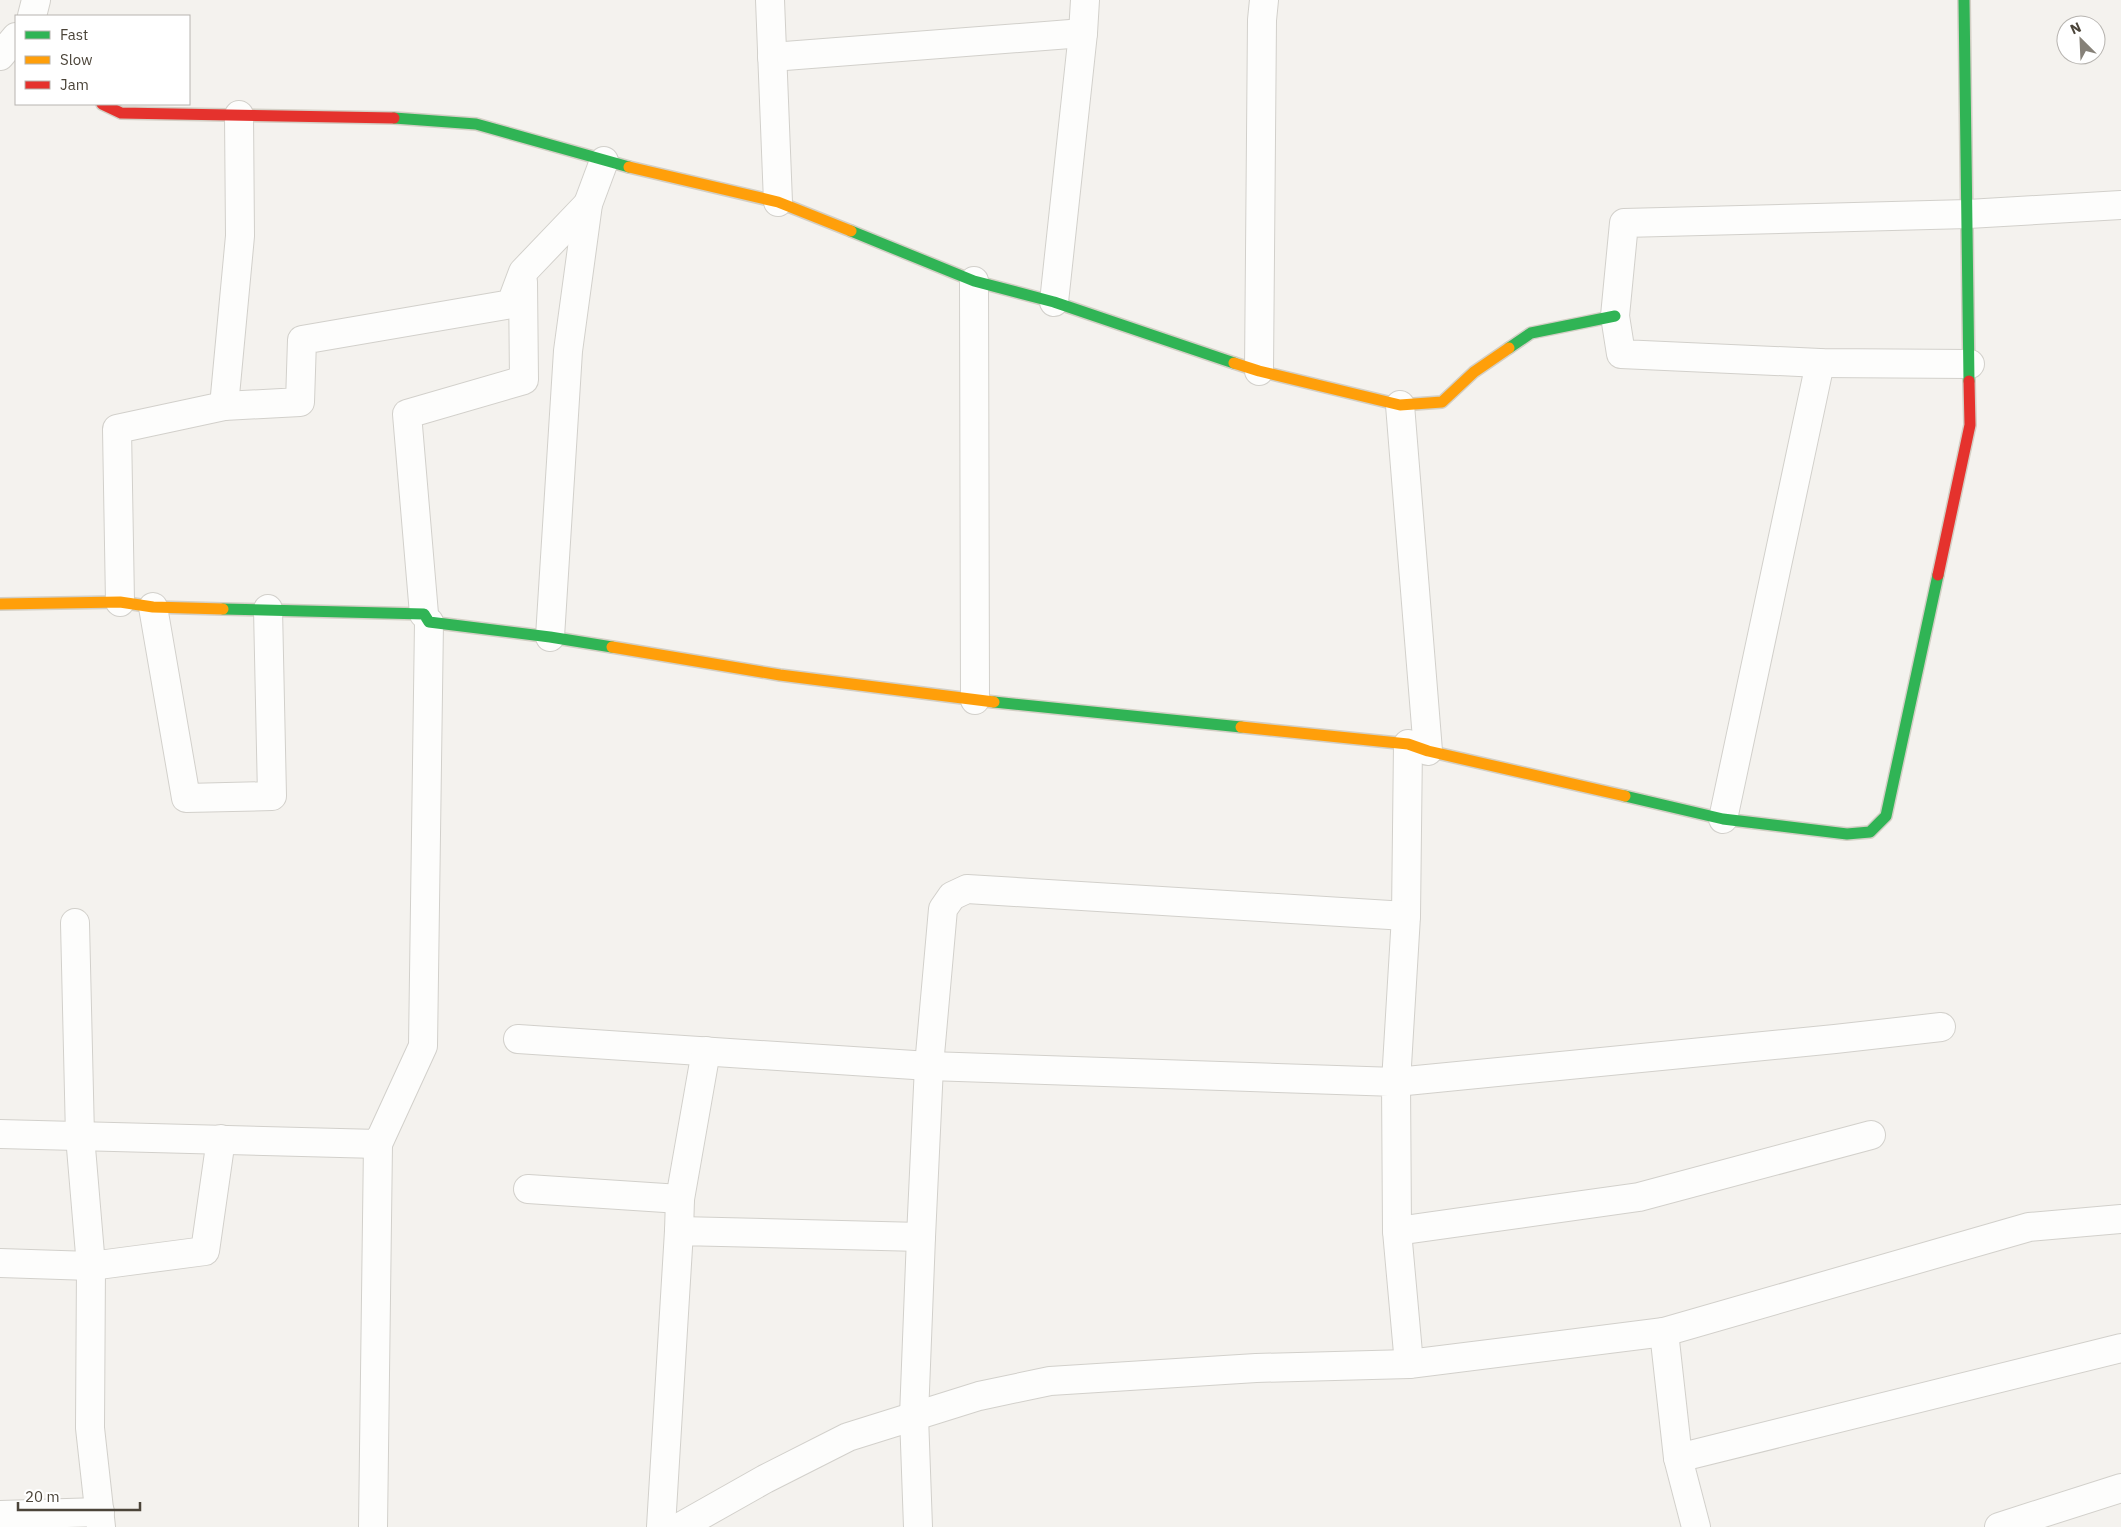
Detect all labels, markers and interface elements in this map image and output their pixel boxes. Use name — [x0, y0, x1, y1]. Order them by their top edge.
legend — [15, 15, 190, 105]
north arrow — [2056, 15, 2106, 65]
text: N — [2067, 18, 2084, 38]
text: Fast — [60, 25, 88, 44]
text: Slow — [60, 50, 93, 69]
text: Jam — [60, 75, 89, 94]
scale bar — [18, 1480, 140, 1512]
text: 20 m — [25, 1487, 60, 1506]

